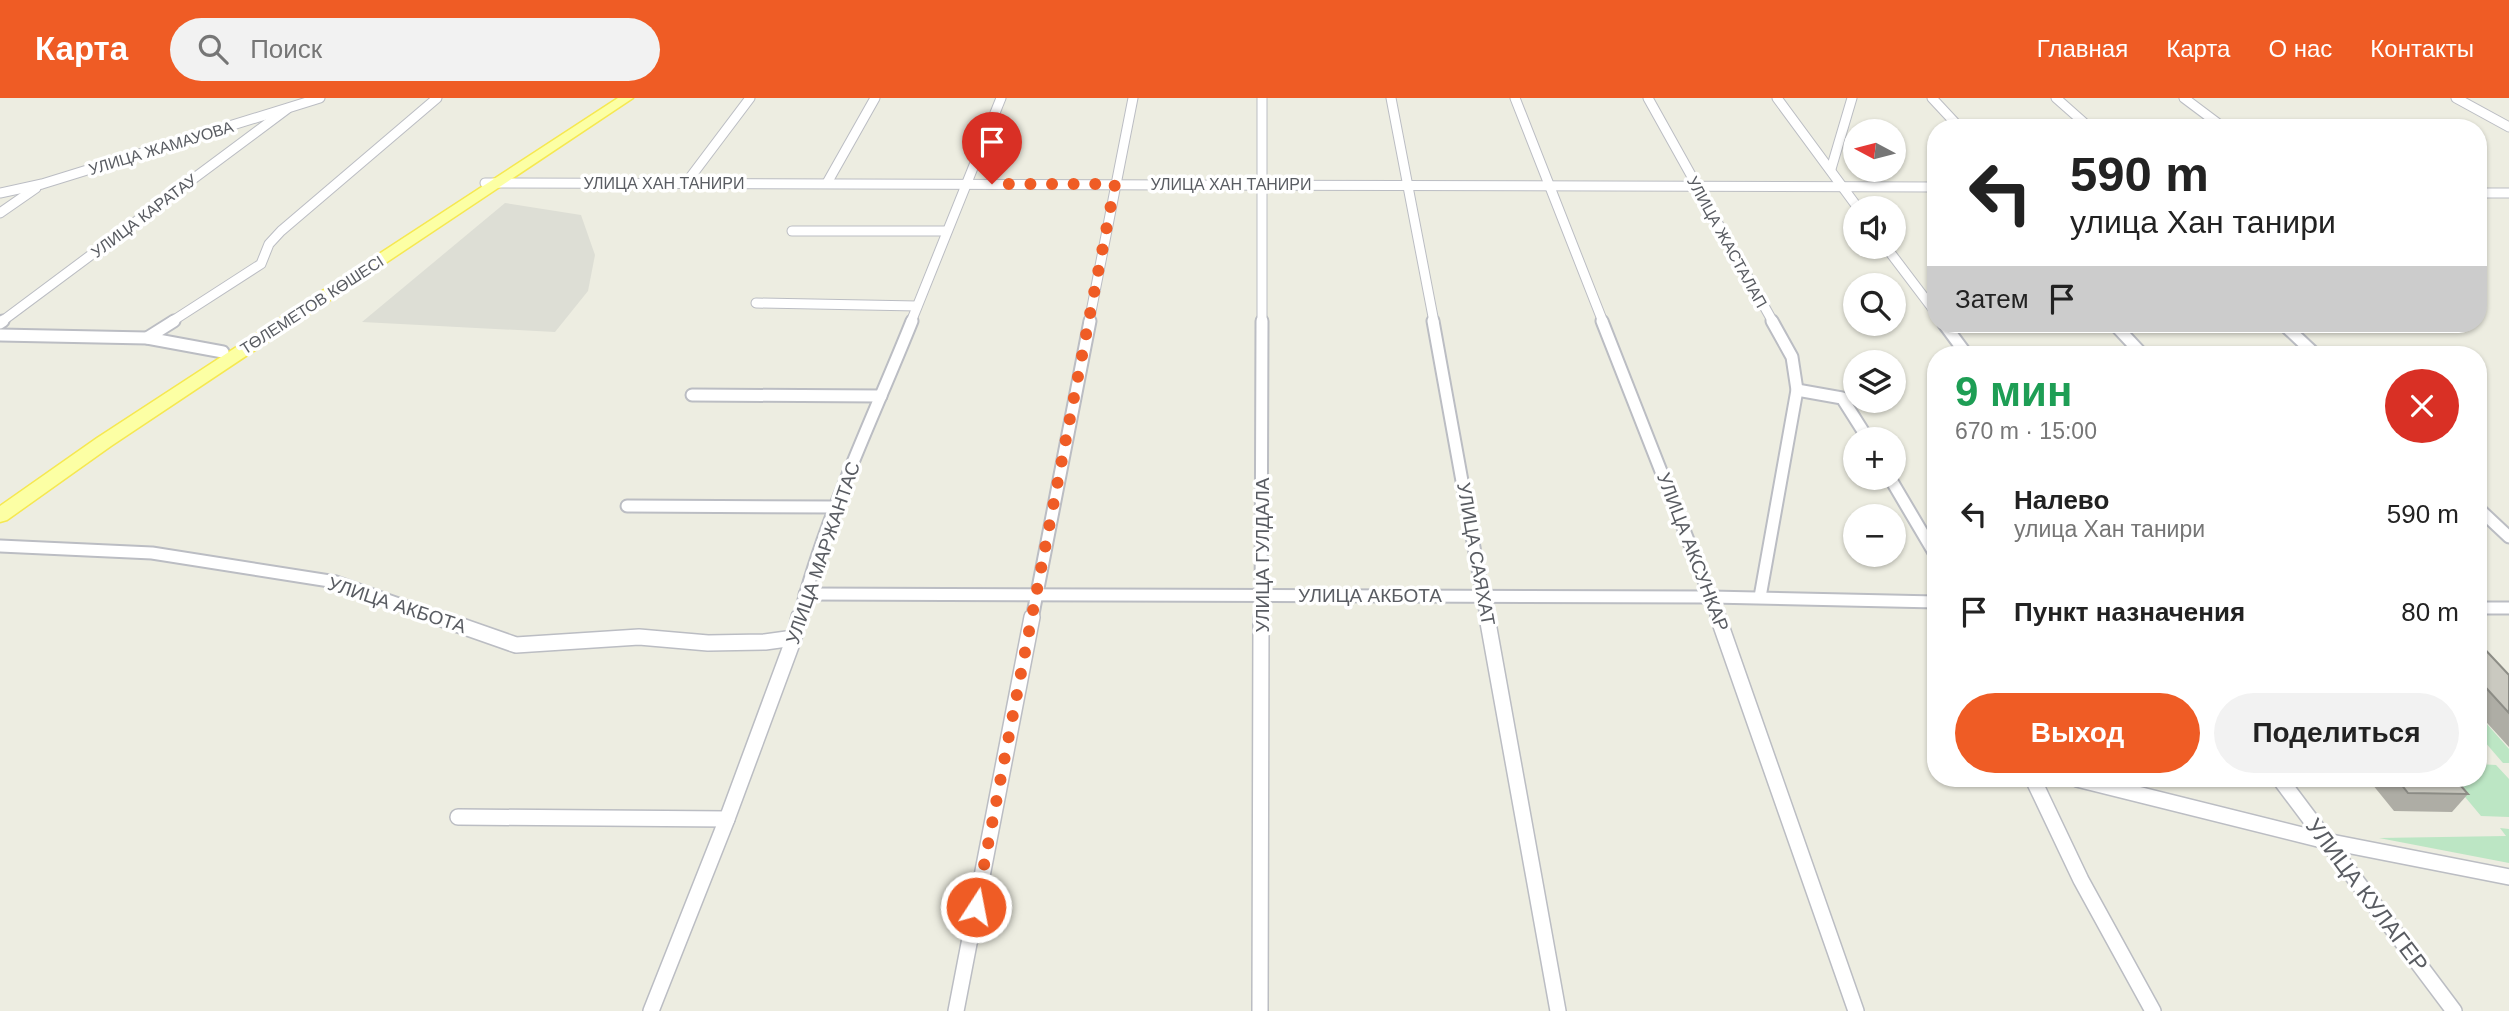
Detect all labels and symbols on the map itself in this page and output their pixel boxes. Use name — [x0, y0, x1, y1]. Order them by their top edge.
pin — [962, 112, 1022, 184]
street label: УЛИЦА ЖАМАУОВА — [87, 118, 236, 178]
north arrow — [1843, 119, 1906, 182]
street label: УЛИЦА КАРАТАУ — [88, 171, 200, 261]
street label: УЛИЦА ЖАСТАЛАП — [1684, 173, 1770, 311]
street label: УЛИЦА ХАН ТАНИРИ — [583, 175, 745, 192]
street label: УЛИЦА ХАН ТАНИРИ — [1150, 176, 1312, 193]
street label: ТӨЛЕМЕТОВ КӨШЕСІ — [237, 252, 387, 358]
street label: УЛИЦА МАРЖАНТАС — [782, 459, 864, 647]
street label: УЛИЦА АКСУНКАР — [1653, 470, 1733, 634]
street label: УЛИЦА ГУЛДАЛА — [1252, 477, 1273, 632]
street label: УЛИЦА САЯХАТ — [1453, 481, 1499, 627]
street label: УЛИЦА АКБОТА — [325, 573, 469, 637]
street label: УЛИЦА АКБОТА — [1298, 585, 1442, 606]
street label: УЛИЦА КУЛАГЕР — [2301, 813, 2433, 977]
position arrow — [939, 870, 1013, 944]

